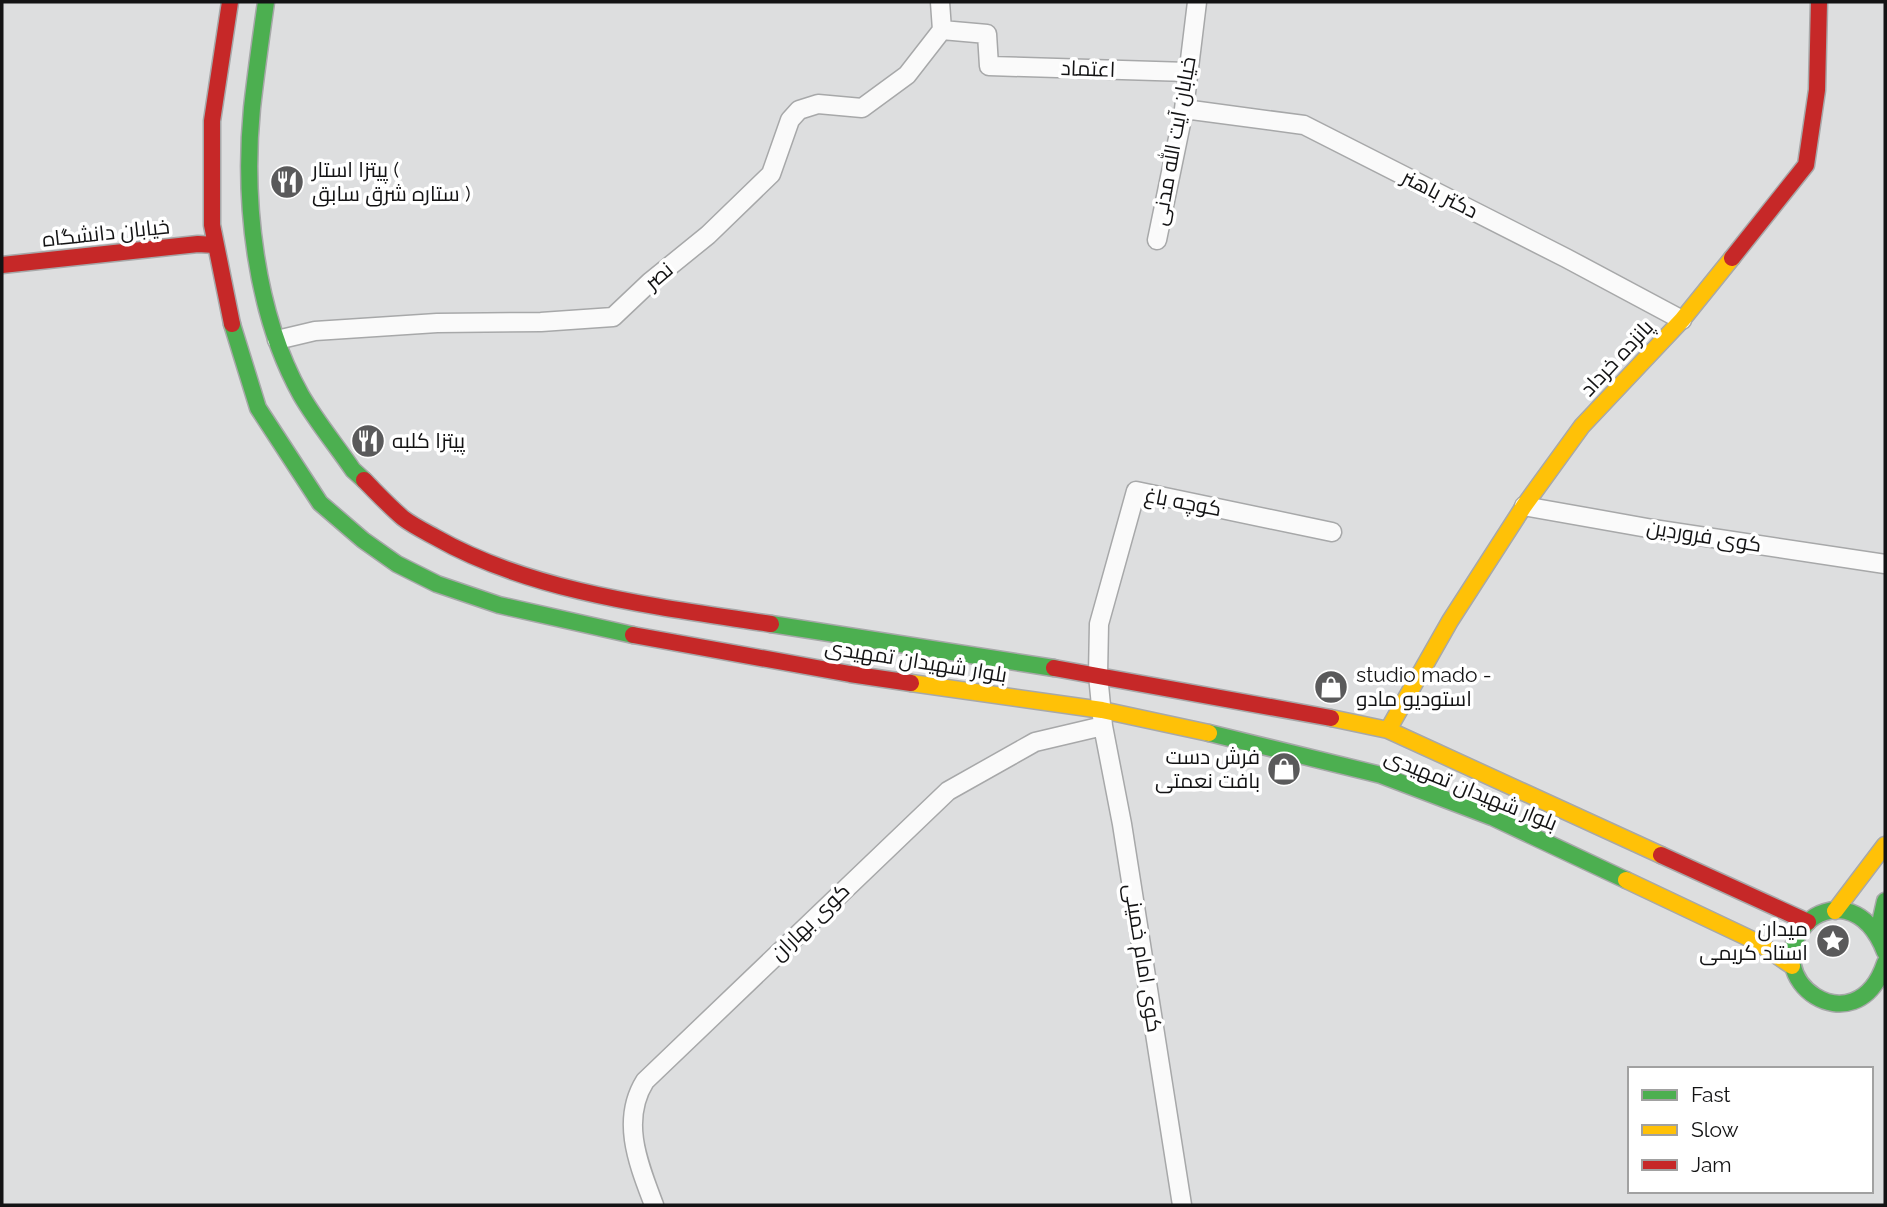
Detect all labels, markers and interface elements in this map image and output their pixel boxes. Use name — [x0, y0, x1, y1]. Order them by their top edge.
street label: خیابان آیت الله مدنی — [1145, 54, 1202, 227]
street label: اعتماد — [1060, 55, 1116, 82]
place label: پیتزا استار ( ستاره شرق سابق ) — [311, 157, 471, 207]
restaurant icon: پیتزا استار ( ستاره شرق سابق ) — [268, 163, 306, 201]
street label: دکتر باهنر — [1397, 163, 1482, 223]
street label: خیابان دانشگاه — [41, 213, 171, 253]
street label: نصر — [639, 257, 678, 295]
street label: پانزده خرداد — [1575, 314, 1660, 402]
restaurant icon: پیتزا کلبه — [349, 422, 387, 460]
place label: پیتزا کلبه — [392, 428, 466, 455]
street label: کوچه باغ — [1142, 482, 1224, 523]
street label: کوی فروردین — [1645, 514, 1763, 558]
street label: بلوار شهیدان تمهیدی — [823, 634, 1009, 688]
place label: studio mado - استودیو مادو — [1356, 662, 1492, 711]
shop icon: studio mado - استودیو مادو — [1312, 668, 1350, 706]
street label: بلوار شهیدان تمهیدی — [1381, 743, 1561, 837]
place label: فرش دست بافت نعمتی — [1155, 744, 1260, 794]
shop icon: فرش دست بافت نعمتی — [1265, 750, 1303, 788]
street label: کوی بهاران — [765, 878, 855, 966]
street label: کوی امام خمینی — [1117, 882, 1168, 1034]
place label: میدان استاد کریمی — [1699, 916, 1808, 966]
place icon: میدان استاد کریمی — [1814, 922, 1852, 960]
legend — [1628, 1067, 1873, 1193]
text: Fast — [1691, 1082, 1731, 1107]
text: Slow — [1691, 1117, 1739, 1142]
text: Jam — [1691, 1152, 1732, 1177]

